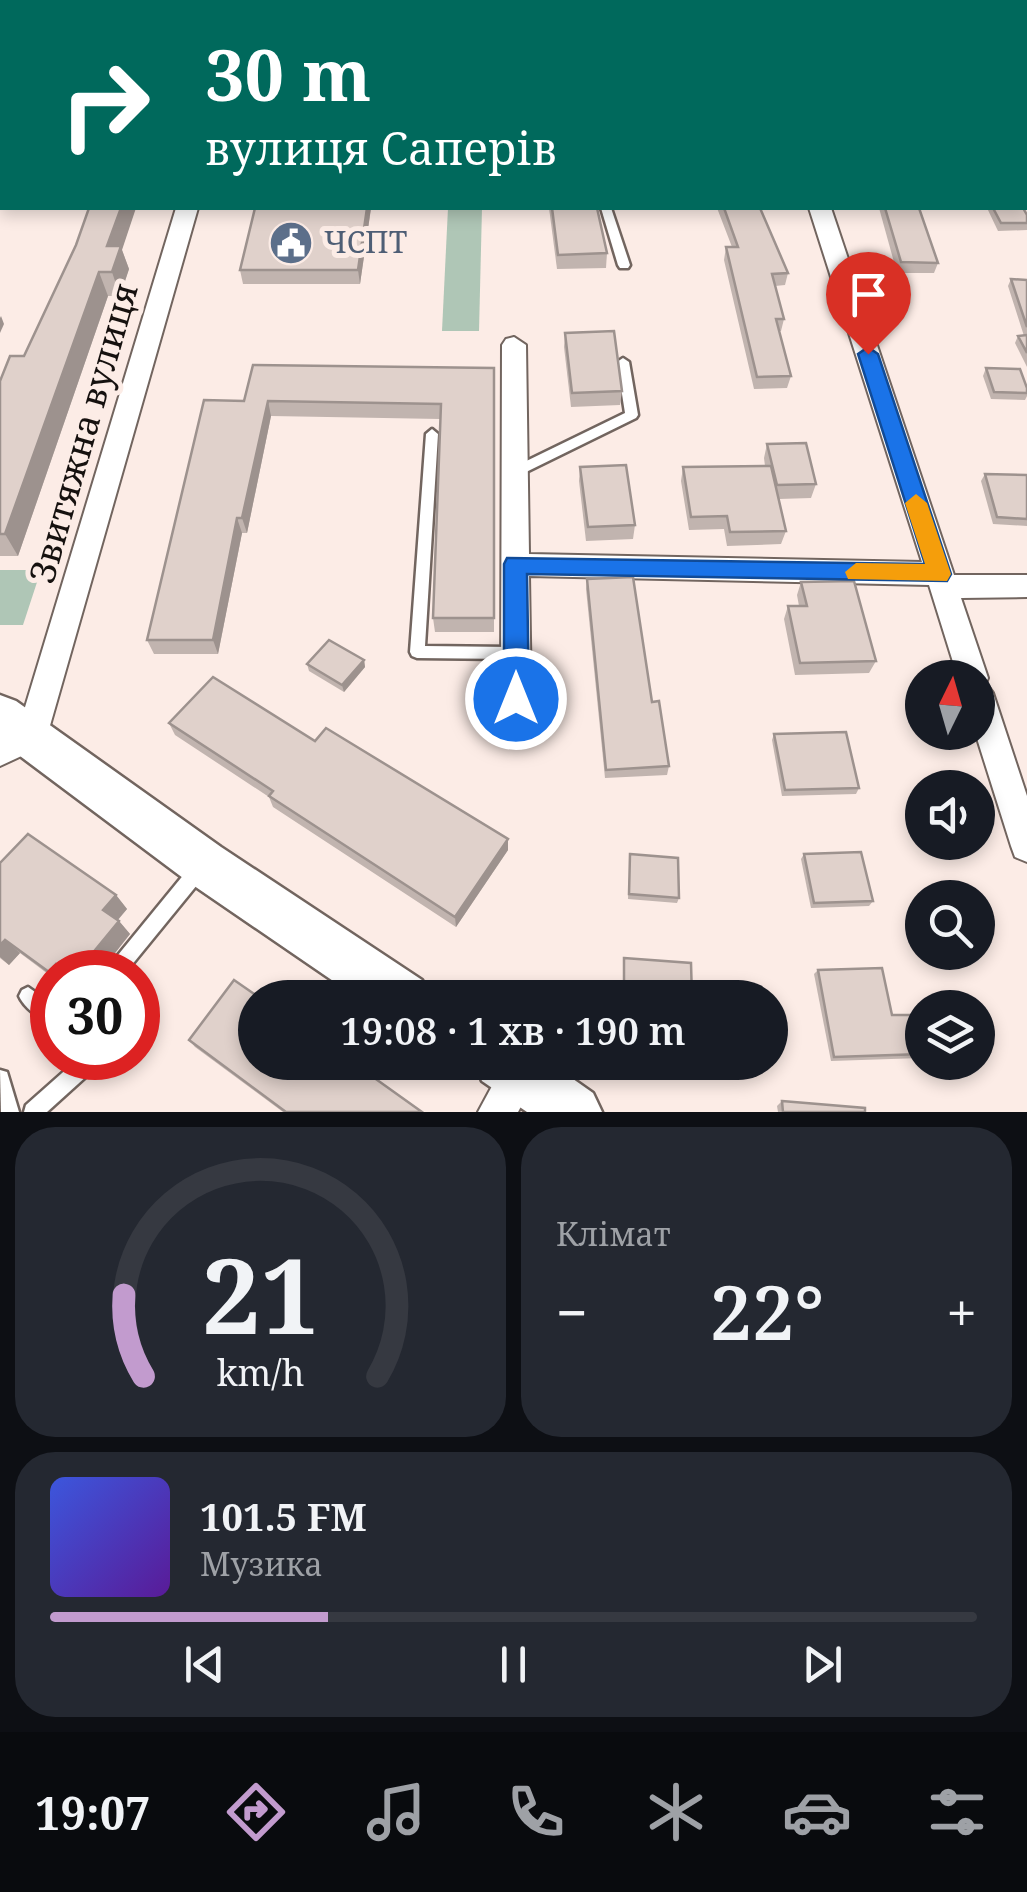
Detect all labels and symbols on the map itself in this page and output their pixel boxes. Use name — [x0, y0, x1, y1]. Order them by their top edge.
public building icon: ЧСПТ — [268, 220, 314, 266]
place label: ЧСПТ — [324, 221, 407, 262]
pin — [826, 252, 911, 355]
street label: Звитяжна вулиця — [17, 277, 148, 588]
position arrow — [464, 647, 568, 751]
north arrow — [905, 660, 995, 750]
speed limit sign: 30 — [30, 950, 160, 1080]

